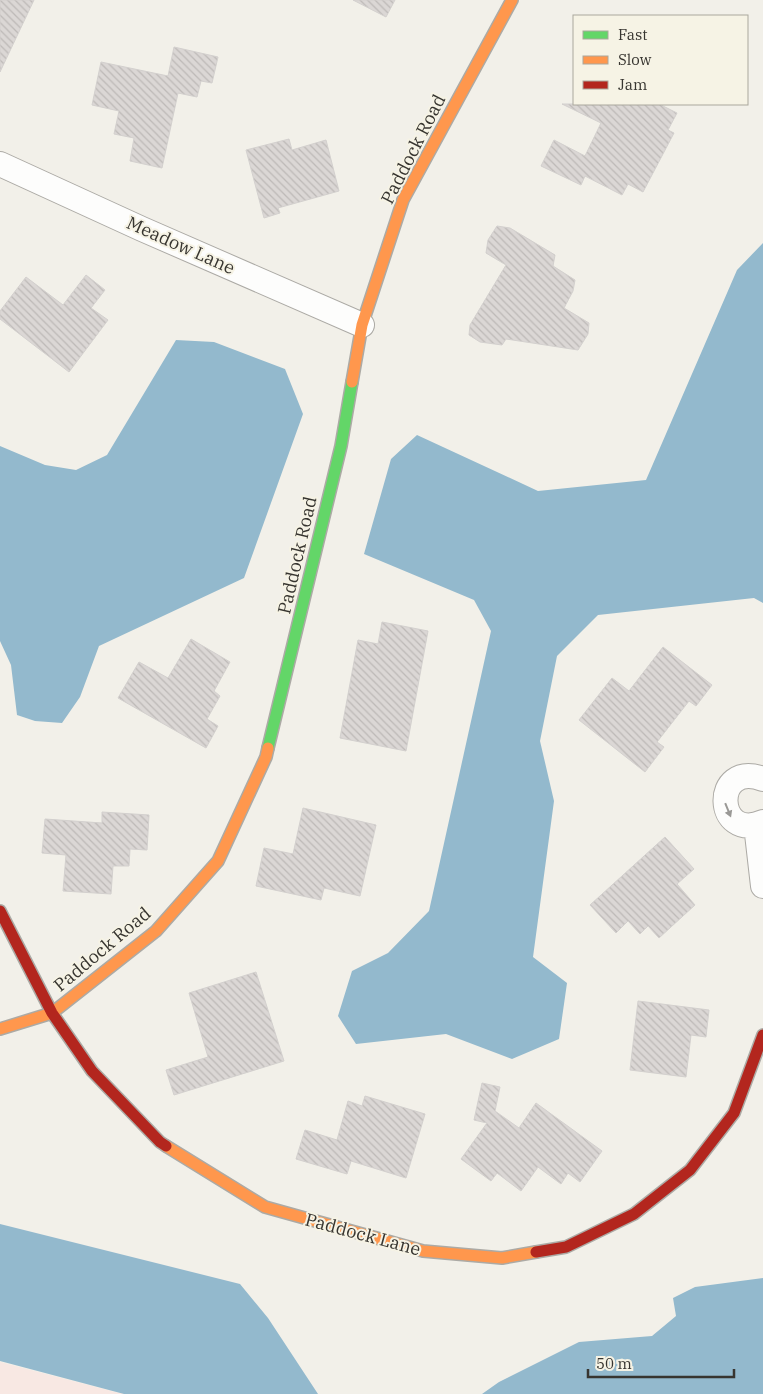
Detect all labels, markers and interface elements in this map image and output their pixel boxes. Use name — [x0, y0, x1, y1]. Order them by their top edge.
legend — [573, 15, 748, 105]
text: Fast — [618, 25, 648, 44]
text: Slow — [618, 50, 652, 69]
text: Jam — [618, 75, 647, 94]
street label: Paddock Road — [376, 90, 450, 208]
street label: Meadow Lane — [123, 211, 239, 279]
street label: Paddock Road — [272, 494, 322, 616]
one-way arrow — [724, 803, 732, 818]
street label: Paddock Road — [49, 902, 155, 996]
street label: Paddock Lane — [303, 1208, 423, 1260]
scale bar — [588, 1346, 734, 1378]
text: 50 m — [596, 1354, 632, 1373]

